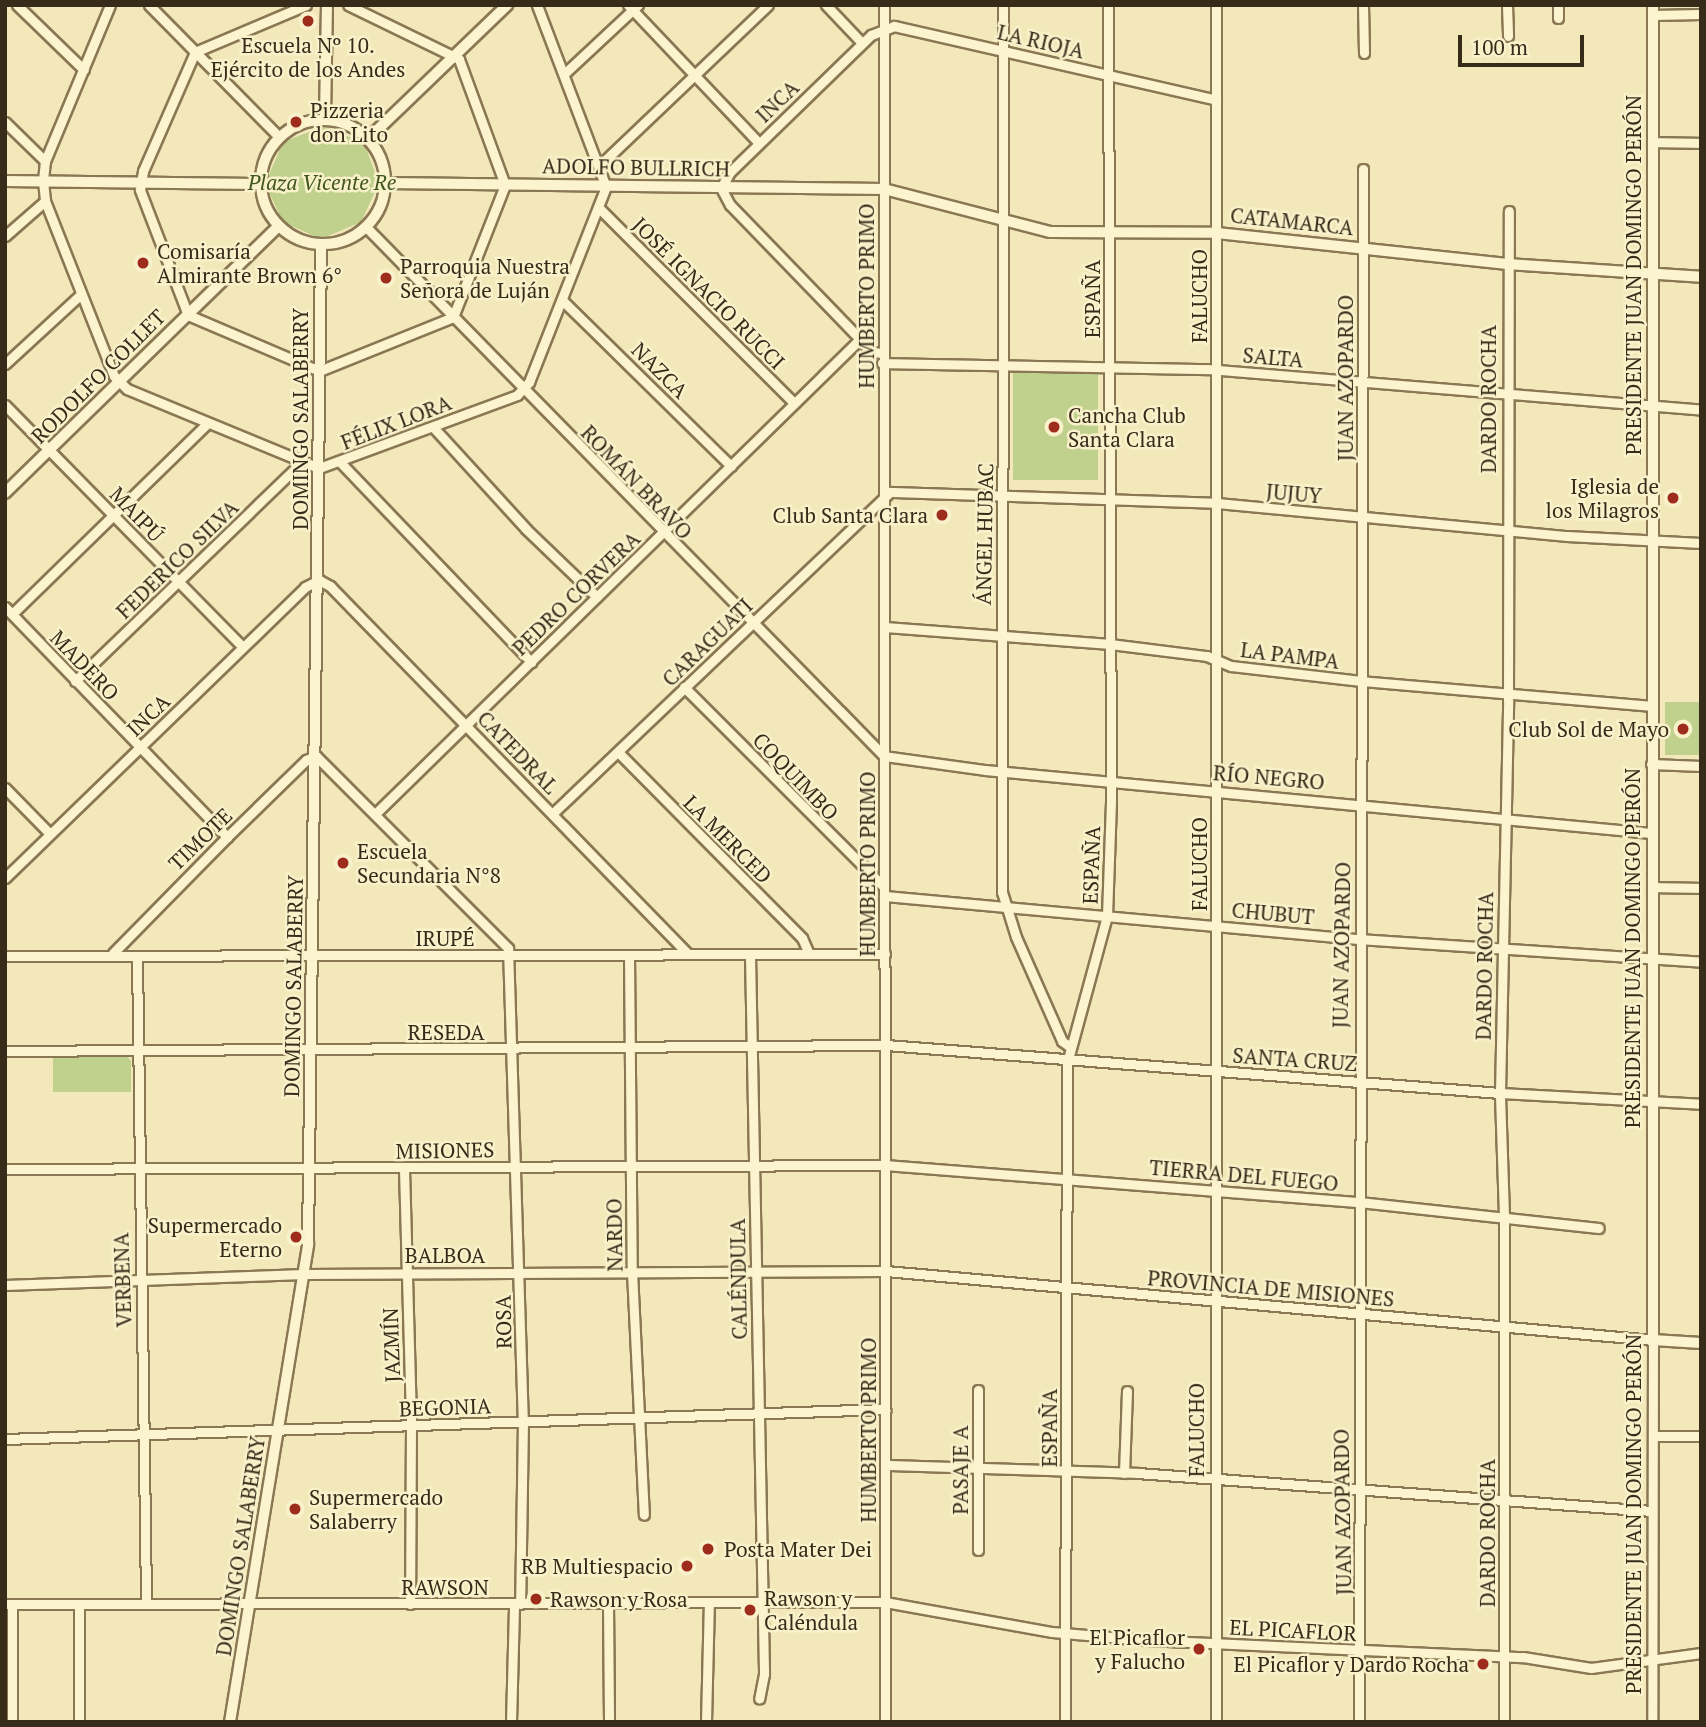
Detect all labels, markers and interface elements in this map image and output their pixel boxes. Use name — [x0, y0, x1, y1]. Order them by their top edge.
marker: Escuela Nº 10. Ejército de los Andes — [300, 13, 316, 29]
street label: LA RIOJA — [995, 19, 1087, 63]
scale bar — [1461, 21, 1587, 65]
place label: Escuela Nº 10. Ejército de los Andes — [210, 32, 406, 82]
text: 100 m — [1471, 33, 1528, 61]
street label: INCA — [750, 75, 804, 127]
street label: PRESIDENTE JUAN DOMINGO PERÓN — [1620, 95, 1646, 455]
place label: Pizzeria don Lito — [310, 97, 388, 147]
marker: Pizzeria don Lito — [288, 114, 304, 130]
street label: ADOLFO BULLRICH — [542, 153, 730, 181]
park label: Plaza Vicente Re — [247, 169, 397, 195]
street label: CATAMARCA — [1229, 202, 1355, 240]
street label: HUMBERTO PRIMO — [853, 203, 879, 389]
street label: JOSÉ IGNACIO RUCCI — [628, 212, 790, 374]
place label: Comisaría Almirante Brown 6° — [157, 238, 342, 288]
street label: FALUCHO — [1186, 249, 1212, 343]
place label: Parroquia Nuestra Señora de Luján — [400, 253, 570, 303]
marker: Comisaría Almirante Brown 6° — [135, 255, 151, 271]
street label: ESPAÑA — [1079, 260, 1105, 338]
marker: Parroquia Nuestra Señora de Luján — [378, 270, 394, 286]
street label: JUAN AZOPARDO — [1332, 295, 1358, 461]
street label: RODOLFO COLLET — [26, 304, 170, 448]
street label: DOMINGO SALABERRY — [287, 308, 313, 530]
street label: DARDO ROCHA — [1475, 325, 1501, 473]
street label: NAZCA — [627, 337, 693, 403]
street label: SALTA — [1242, 342, 1304, 372]
street label: FÉLIX LORA — [337, 389, 455, 455]
place label: Cancha Club Santa Clara — [1068, 402, 1186, 452]
marker: Cancha Club Santa Clara — [1046, 419, 1062, 435]
street label: ROMÁN BRAVO — [576, 420, 698, 544]
street label: ÁNGEL HUBAC — [970, 463, 998, 605]
place label: Iglesia de los Milagros — [1546, 473, 1659, 523]
street label: JUJUY — [1265, 478, 1323, 508]
street label: MAIPÚ — [105, 481, 169, 547]
marker: Iglesia de los Milagros — [1665, 490, 1681, 506]
street label: FEDERICO SILVA — [111, 494, 243, 624]
place label: Club Santa Clara — [773, 502, 928, 528]
marker: Club Santa Clara — [934, 507, 950, 523]
street label: PEDRO CORVERA — [507, 526, 645, 660]
street label: CARAGUATI — [657, 593, 757, 691]
street label: MADERO — [45, 625, 125, 705]
street label: LA PAMPA — [1239, 636, 1341, 674]
street label: INCA — [121, 689, 175, 741]
street label: CATEDRAL — [472, 705, 564, 799]
place label: Club Sol de Mayo — [1508, 716, 1669, 742]
marker: Club Sol de Mayo — [1675, 721, 1691, 737]
street label: COQUIMBO — [748, 727, 844, 825]
street label: RÍO NEGRO — [1212, 760, 1326, 794]
street label: PRESIDENTE JUAN DOMINGO PERÓN — [1619, 768, 1645, 1128]
street label: HUMBERTO PRIMO — [854, 771, 880, 957]
street label: LA MERCED — [679, 790, 777, 888]
street label: TIMOTE — [163, 803, 237, 875]
street label: FALUCHO — [1186, 817, 1212, 911]
street label: ESPAÑA — [1077, 825, 1105, 905]
place label: Escuela Secundaria N°8 — [357, 838, 501, 888]
marker: Escuela Secundaria N°8 — [335, 855, 351, 871]
street label: JUAN AZOPARDO — [1327, 861, 1355, 1029]
street label: DOMINGO SALABERRY — [278, 875, 308, 1097]
street label: DARDO ROCHA — [1470, 892, 1498, 1040]
street label: CHUBUT — [1231, 897, 1315, 929]
street label: IRUPÉ — [415, 925, 475, 951]
street label: RESEDA — [407, 1019, 485, 1045]
street label: SANTA CRUZ — [1232, 1042, 1358, 1076]
street label: MISIONES — [395, 1137, 495, 1163]
street label: TIERRA DEL FUEGO — [1148, 1154, 1340, 1196]
street label: NARDO — [601, 1198, 627, 1272]
place label: Supermercado Eterno — [148, 1212, 282, 1262]
street label: CALÉNDULA — [724, 1218, 752, 1340]
marker: Supermercado Eterno — [288, 1229, 304, 1245]
street label: VERBENA — [108, 1232, 136, 1328]
street label: BALBOA — [405, 1242, 485, 1268]
street label: PROVINCIA DE MISIONES — [1146, 1265, 1396, 1311]
street label: ROSA — [490, 1295, 516, 1349]
street label: JAZMÍN — [377, 1307, 405, 1383]
street label: PRESIDENTE JUAN DOMINGO PERÓN — [1620, 1334, 1646, 1694]
street label: HUMBERTO PRIMO — [855, 1337, 881, 1523]
street label: FALUCHO — [1183, 1383, 1209, 1477]
street label: ESPAÑA — [1036, 1389, 1062, 1467]
street label: BEGONIA — [398, 1393, 492, 1421]
street label: PASAJE A — [947, 1425, 973, 1515]
street label: JUAN AZOPARDO — [1328, 1428, 1356, 1596]
street label: DOMINGO SALABERRY — [210, 1434, 270, 1658]
street label: DARDO ROCHA — [1474, 1459, 1500, 1607]
place label: Supermercado Salaberry — [309, 1484, 443, 1534]
marker: Supermercado Salaberry — [287, 1501, 303, 1517]
place label: Posta Mater Dei — [724, 1536, 872, 1562]
marker: Posta Mater Dei — [698, 1539, 718, 1559]
place label: RB Multiespacio — [521, 1553, 673, 1579]
marker: RB Multiespacio — [679, 1558, 695, 1574]
street label: RAWSON — [401, 1574, 489, 1600]
place label: Rawson y Caléndula — [764, 1585, 858, 1635]
place label: Rawson y Rosa — [550, 1586, 688, 1612]
marker: Rawson y Rosa — [528, 1591, 544, 1607]
marker: Rawson y Caléndula — [742, 1602, 758, 1618]
street label: EL PICAFLOR — [1229, 1614, 1357, 1646]
place label: El Picaflor y Falucho — [1090, 1624, 1185, 1674]
marker: El Picaflor y Falucho — [1191, 1641, 1207, 1657]
place label: El Picaflor y Dardo Rocha — [1234, 1651, 1469, 1677]
marker: El Picaflor y Dardo Rocha — [1475, 1656, 1491, 1672]

